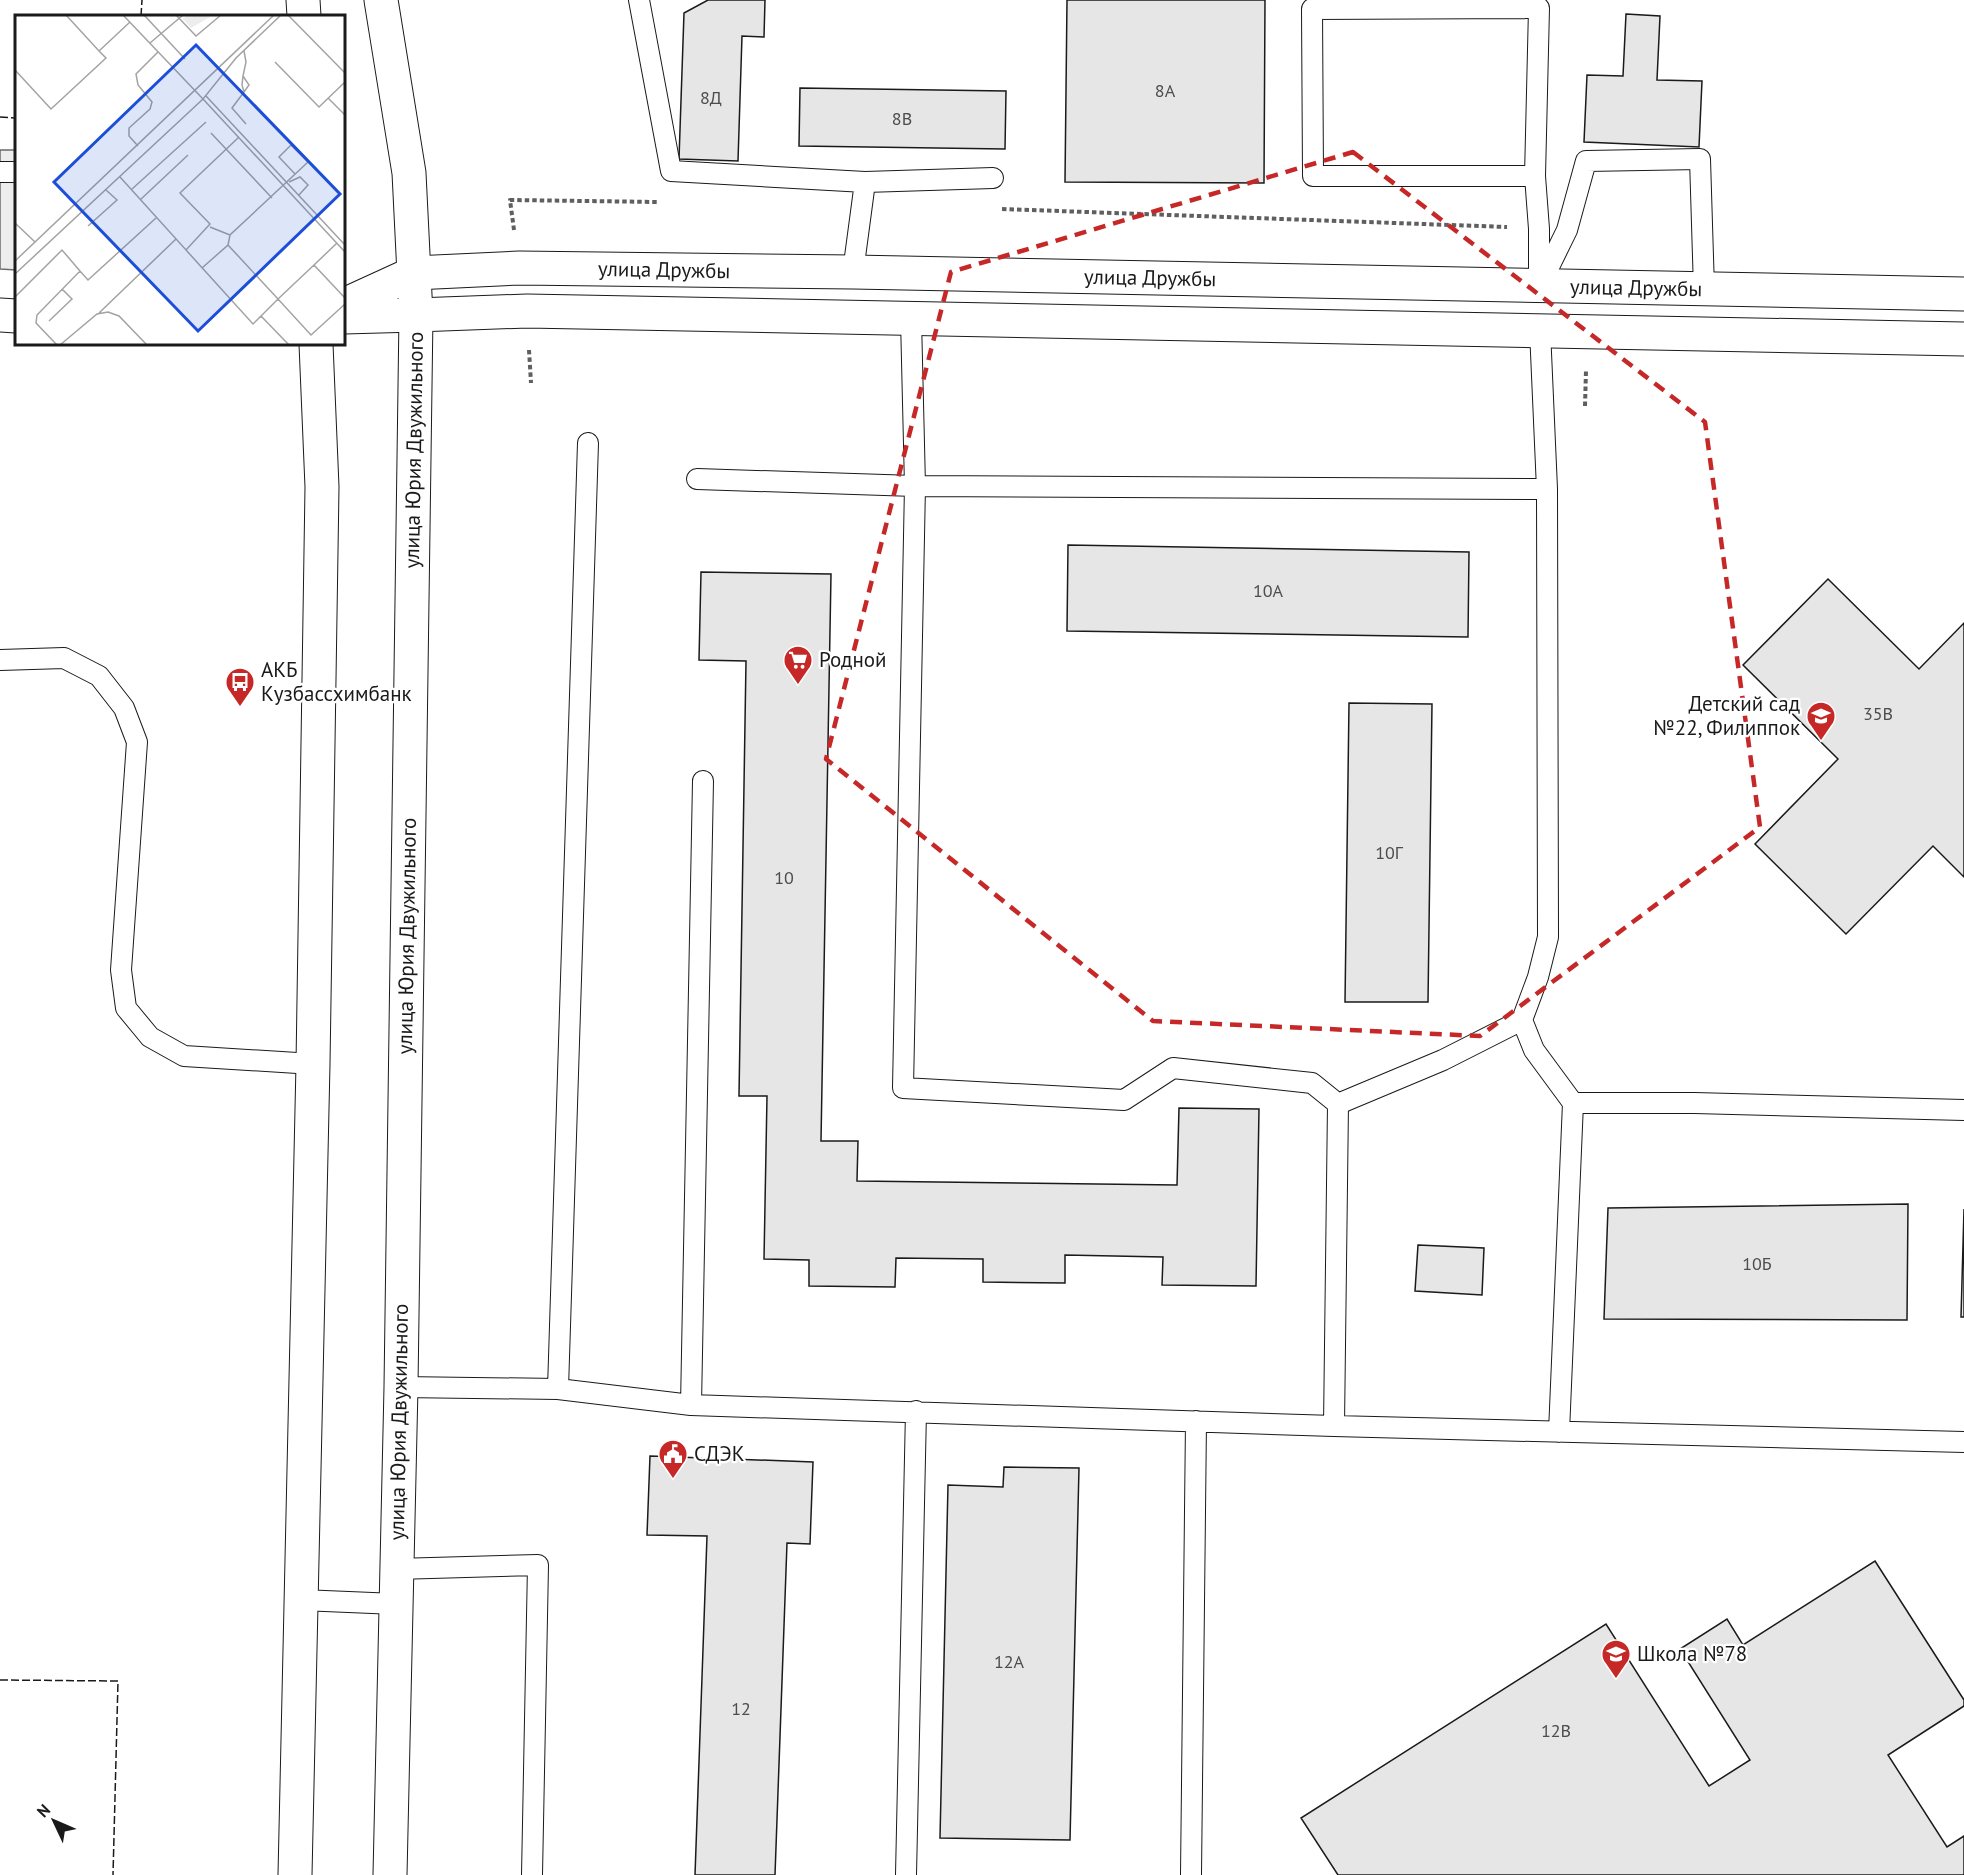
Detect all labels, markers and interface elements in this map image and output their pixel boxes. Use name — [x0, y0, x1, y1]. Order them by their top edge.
inset map — [15, 15, 345, 345]
house number: 8А — [1155, 79, 1176, 102]
house number: 8Д — [700, 86, 722, 109]
house number: 8В — [892, 107, 912, 130]
street label: улица Дружбы — [598, 255, 730, 284]
street label: улица Дружбы — [1084, 263, 1216, 292]
street label: улица Дружбы — [1570, 273, 1702, 302]
street label: улица Юрия Двужильного — [398, 331, 429, 569]
house number: 10А — [1253, 579, 1284, 602]
supermarket icon: Родной — [782, 644, 814, 686]
place label: Родной — [819, 646, 887, 673]
place label: АКБ Кузбассхимбанк — [261, 656, 412, 707]
bus stop icon: АКБ Кузбассхимбанк — [224, 666, 256, 708]
place label: Детский сад №22, Филиппок — [1653, 690, 1800, 741]
school or university icon: Детский сад №22, Филиппок — [1805, 700, 1837, 742]
house number: 35В — [1863, 702, 1893, 725]
street label: улица Юрия Двужильного — [391, 817, 422, 1055]
house number: 10Г — [1375, 841, 1404, 864]
house number: 10 — [774, 866, 794, 889]
house number: 10Б — [1742, 1252, 1772, 1275]
street label: улица Юрия Двужильного — [383, 1303, 414, 1541]
public building icon: СДЭК — [657, 1438, 689, 1480]
place label: СДЭК — [694, 1440, 745, 1467]
school or university icon: Школа №78 — [1600, 1638, 1632, 1680]
place label: Школа №78 — [1637, 1640, 1747, 1667]
house number: 12А — [994, 1650, 1025, 1673]
house number: 12 — [731, 1697, 751, 1720]
house number: 12В — [1541, 1719, 1571, 1742]
north arrow — [24, 1791, 84, 1851]
text: N — [32, 1800, 54, 1821]

